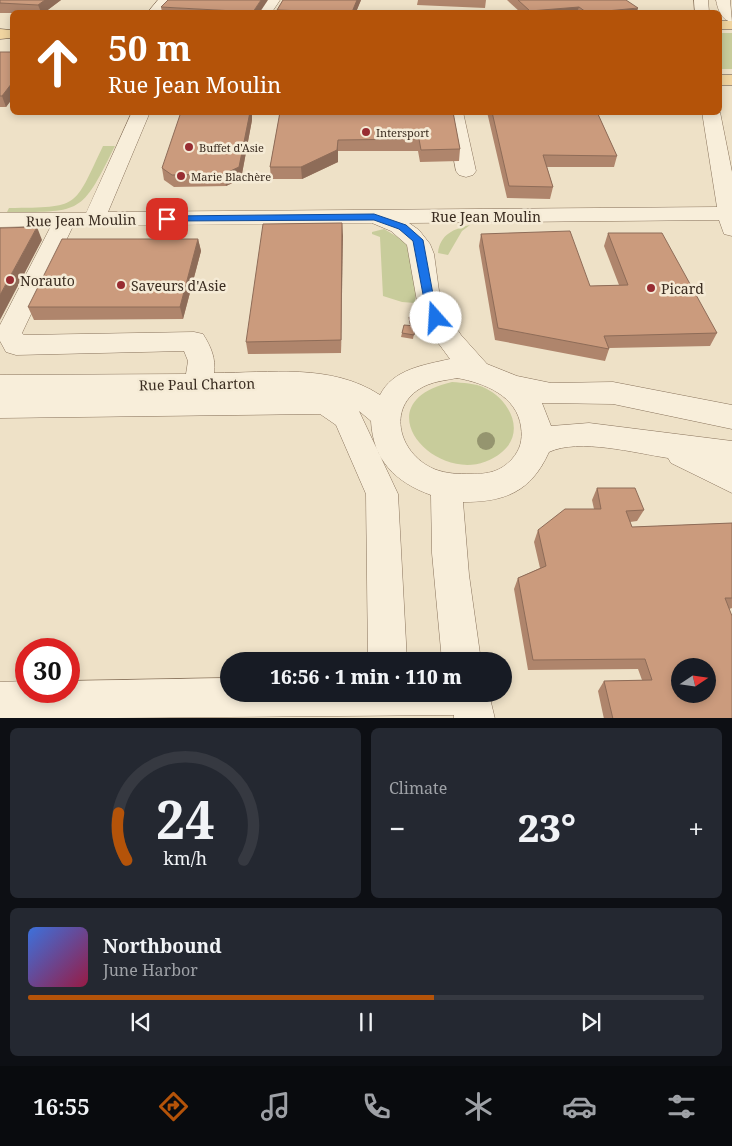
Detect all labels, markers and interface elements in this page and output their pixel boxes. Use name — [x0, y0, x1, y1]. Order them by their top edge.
text: 50 m — [108, 24, 191, 71]
icon: ahead — [25, 30, 90, 95]
text: Rue Jean Moulin — [108, 69, 281, 99]
place label: Intersport — [376, 125, 429, 140]
marker: Intersport — [360, 126, 372, 138]
place label: Buffet d'Asie — [199, 140, 264, 155]
marker: Buffet d'Asie — [183, 141, 195, 153]
place label: Marie Blachère — [191, 169, 271, 184]
marker: Marie Blachère — [175, 170, 187, 182]
pin — [146, 198, 188, 240]
icon: arrive — [153, 205, 181, 233]
street label: Rue Jean Moulin — [431, 207, 541, 226]
street label: Rue Jean Moulin — [26, 210, 136, 230]
place label: Norauto — [20, 271, 75, 290]
marker: Norauto — [4, 274, 16, 286]
place label: Saveurs d'Asie — [131, 276, 226, 295]
marker: Saveurs d'Asie — [115, 279, 127, 291]
place label: Picard — [661, 279, 704, 298]
marker: Picard — [645, 282, 657, 294]
position arrow — [409, 291, 461, 343]
street label: Rue Paul Charton — [139, 373, 255, 395]
speed limit sign: 30 — [15, 638, 80, 703]
north arrow — [671, 658, 716, 702]
map controls — [671, 658, 716, 703]
text: 16:56 · 1 min · 110 m — [270, 664, 462, 690]
text: Climate — [389, 777, 447, 799]
text: 24 — [156, 783, 215, 854]
text: 23° — [518, 801, 576, 853]
text: − — [389, 809, 405, 847]
text: + — [688, 809, 704, 847]
text: km/h — [164, 846, 207, 870]
text: Northbound — [103, 933, 222, 959]
text: June Harbor — [103, 959, 198, 981]
icon: previous — [127, 1008, 155, 1036]
icon: pause — [352, 1008, 380, 1036]
icon: next — [577, 1008, 605, 1036]
icon: directions — [156, 1089, 191, 1124]
icon: music — [258, 1089, 293, 1124]
icon: phone — [359, 1089, 394, 1124]
icon: climate — [461, 1089, 496, 1124]
icon: car — [562, 1089, 597, 1124]
icon: filters — [664, 1089, 699, 1124]
text: 16:55 — [33, 1091, 90, 1121]

